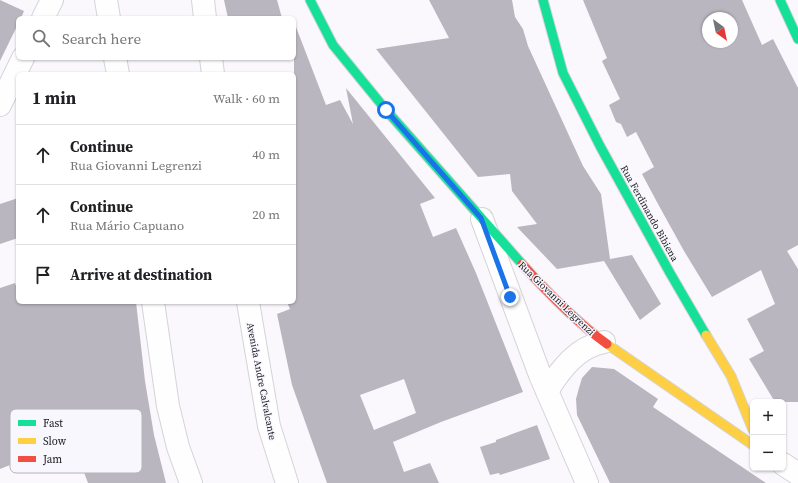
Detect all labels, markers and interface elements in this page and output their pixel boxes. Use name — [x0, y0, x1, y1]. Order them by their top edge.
north arrow — [702, 12, 738, 48]
search box — [16, 16, 296, 60]
icon: search — [30, 27, 52, 49]
text: Search here — [62, 28, 141, 49]
text: 1 min — [32, 86, 76, 110]
text: Walk · 60 m — [213, 90, 280, 107]
route start — [377, 101, 395, 119]
text: Continue — [70, 136, 133, 157]
icon: ahead — [32, 144, 54, 166]
text: 40 m — [252, 146, 280, 163]
text: Rua Giovanni Legrenzi — [70, 157, 202, 174]
street label: Rua Ferdinando Bibiena — [618, 163, 682, 264]
text: Continue — [70, 196, 133, 217]
icon: ahead — [32, 204, 54, 226]
text: 20 m — [252, 206, 280, 223]
text: Rua Mário Capuano — [70, 217, 184, 234]
street label: Rua Giovanni Legrenzi — [516, 258, 598, 338]
icon: arrive — [32, 264, 54, 286]
text: Arrive at destination — [70, 264, 212, 285]
route end — [501, 288, 519, 306]
street label: Avenida Andre Calvalcante — [244, 321, 279, 441]
map controls — [750, 399, 786, 471]
button: + — [750, 399, 786, 435]
legend — [10, 409, 142, 473]
text: Fast — [43, 416, 63, 431]
text: Slow — [43, 434, 67, 449]
button: − — [750, 435, 786, 471]
text: Jam — [42, 452, 62, 467]

